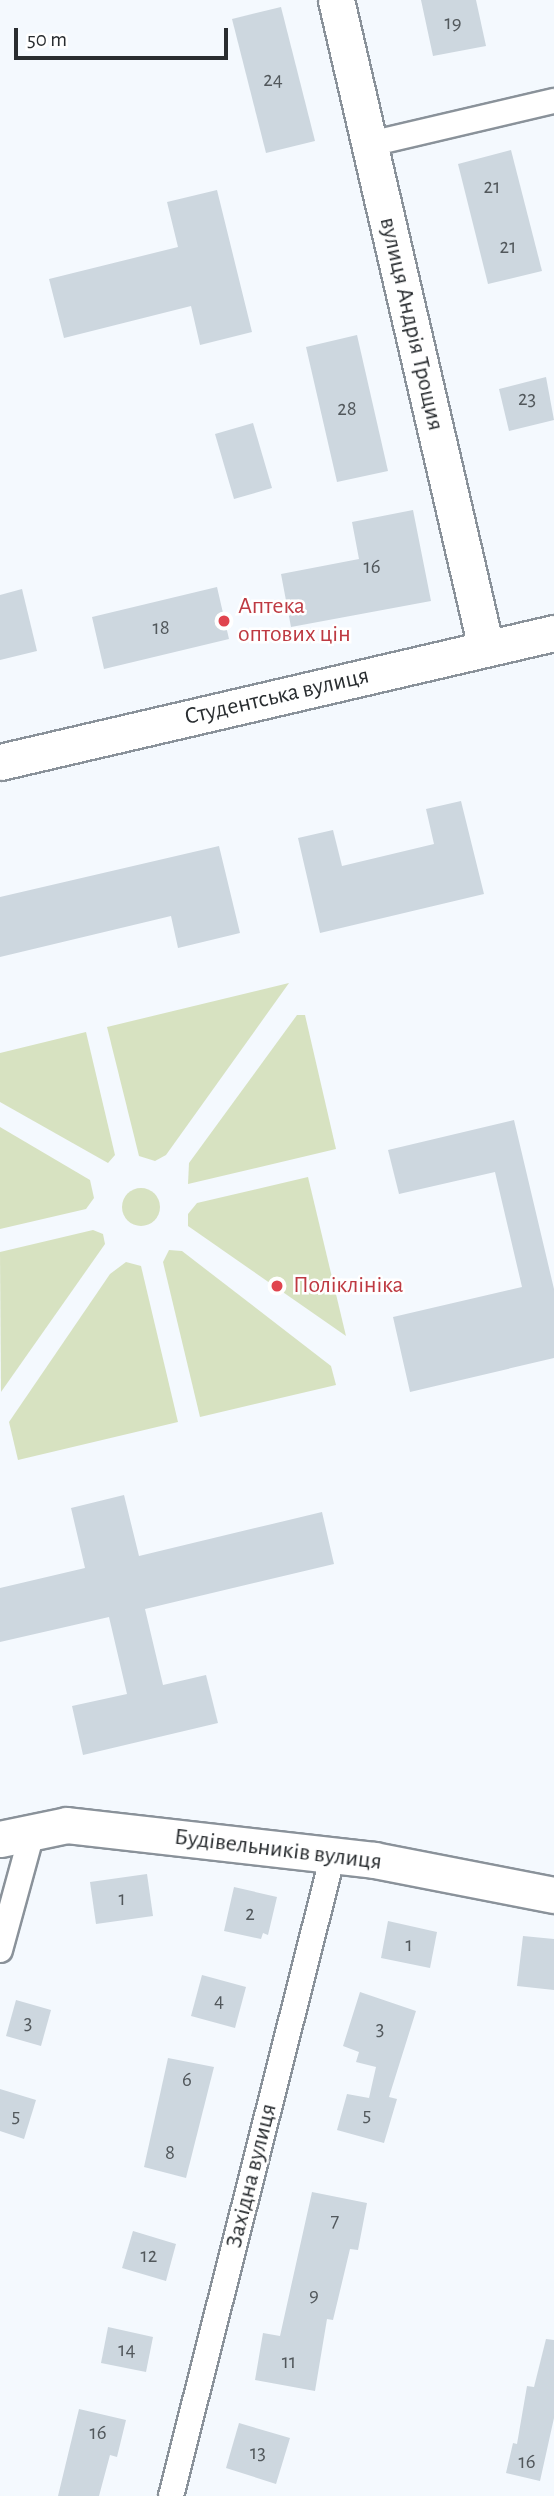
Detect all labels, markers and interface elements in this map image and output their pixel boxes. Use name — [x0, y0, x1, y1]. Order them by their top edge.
house number: 19 — [444, 10, 462, 36]
scale bar — [18, 14, 231, 58]
text: 50 m — [27, 29, 67, 50]
house number: 24 — [263, 67, 283, 93]
house number: 21 — [484, 174, 500, 200]
street label: вулиця Андрія Трощия — [372, 215, 450, 433]
house number: 21 — [500, 234, 516, 260]
house number: 23 — [518, 386, 536, 412]
house number: 28 — [337, 396, 357, 422]
house number: 16 — [363, 554, 381, 580]
place label: Аптека оптових цін — [238, 593, 351, 649]
marker: Аптека оптових цін — [216, 613, 232, 629]
house number: 18 — [152, 615, 170, 641]
street label: Студентська вулиця — [182, 662, 372, 732]
place label: Поліклініка — [293, 1272, 404, 1300]
marker: Поліклініка — [267, 1276, 287, 1296]
street label: Будівельників вулиця — [173, 1823, 383, 1877]
house number: 1 — [118, 1886, 126, 1912]
house number: 2 — [245, 1901, 255, 1927]
house number: 1 — [405, 1932, 413, 1958]
house number: 4 — [214, 1988, 224, 2014]
house number: 3 — [24, 2010, 32, 2036]
house number: 3 — [376, 2016, 384, 2042]
house number: 6 — [182, 2067, 192, 2093]
street label: Західна вулиця — [220, 2101, 284, 2251]
house number: 5 — [363, 2102, 371, 2128]
house number: 5 — [12, 2103, 20, 2129]
house number: 8 — [165, 2140, 175, 2166]
house number: 7 — [331, 2208, 339, 2234]
house number: 12 — [141, 2243, 157, 2269]
house number: 9 — [309, 2282, 319, 2308]
house number: 14 — [118, 2337, 136, 2363]
house number: 11 — [282, 2349, 296, 2375]
house number: 16 — [89, 2420, 107, 2446]
house number: 13 — [250, 2440, 266, 2466]
house number: 16 — [518, 2449, 536, 2475]

